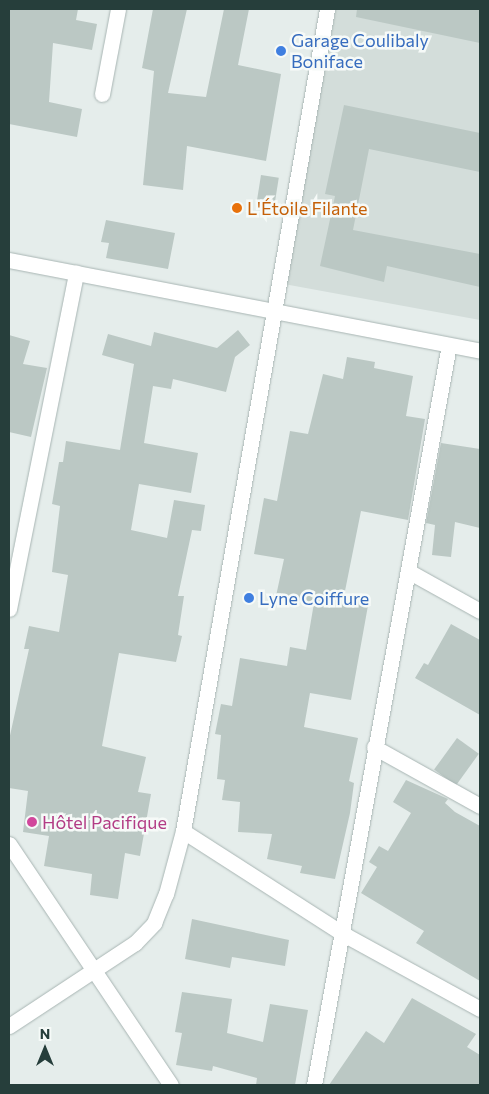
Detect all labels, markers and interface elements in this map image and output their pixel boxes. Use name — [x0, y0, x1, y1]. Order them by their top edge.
place label: Garage Coulibaly Boniface — [291, 30, 429, 72]
marker: Garage Coulibaly Boniface — [275, 45, 287, 57]
place label: L'Étoile Filante — [247, 197, 368, 219]
marker: L'Étoile Filante — [231, 202, 243, 214]
place label: Lyne Coiffure — [259, 587, 369, 609]
marker: Lyne Coiffure — [243, 592, 255, 604]
place label: Hôtel Pacifique — [42, 811, 167, 833]
marker: Hôtel Pacifique — [26, 816, 38, 828]
north arrow — [20, 1024, 70, 1074]
text: N — [40, 1025, 50, 1042]

